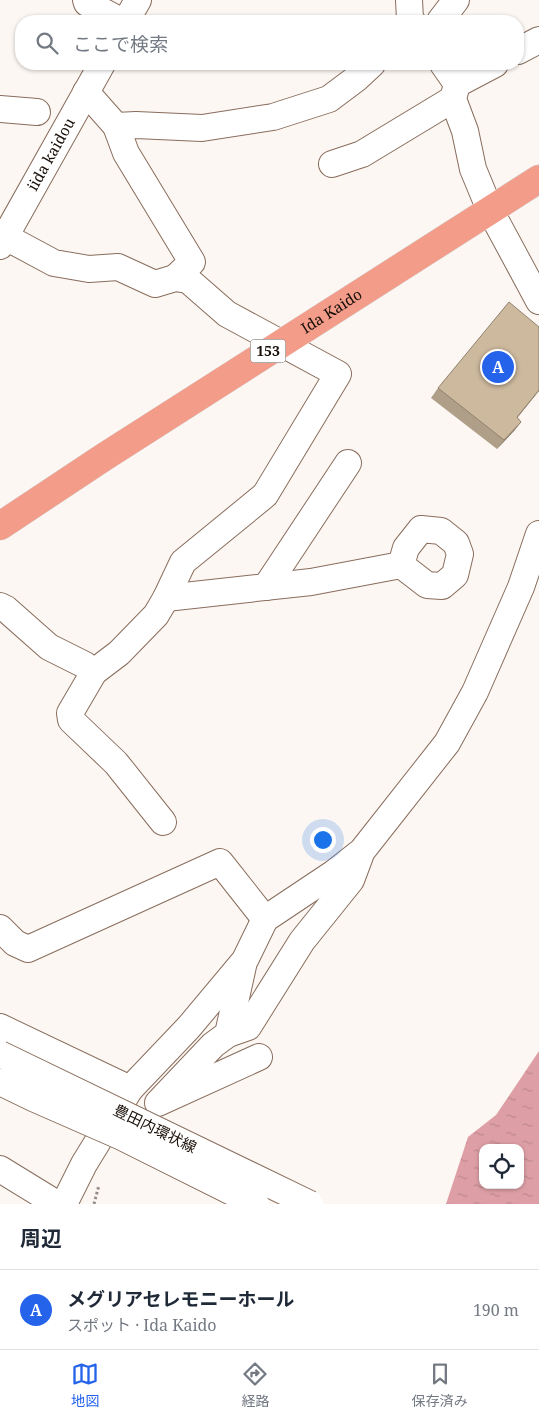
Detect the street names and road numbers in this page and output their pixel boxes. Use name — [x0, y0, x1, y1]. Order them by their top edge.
street label: iida kaidou — [22, 113, 79, 194]
street label: Ida Kaido — [297, 284, 365, 338]
road number: 153 — [250, 340, 286, 362]
street label: 豊田内環状線 — [111, 1099, 200, 1157]

